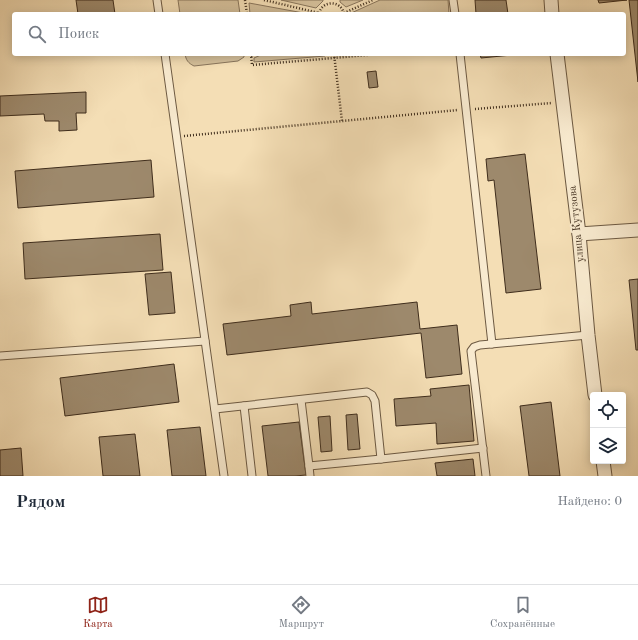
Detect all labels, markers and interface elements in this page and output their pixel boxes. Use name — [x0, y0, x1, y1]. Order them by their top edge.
search box — [12, 12, 626, 56]
icon: search — [26, 23, 48, 45]
text: Поиск — [58, 27, 99, 42]
street label: улица Кутузова — [567, 185, 586, 263]
map controls — [590, 392, 626, 464]
button: locate — [590, 392, 626, 428]
button: layers — [590, 428, 626, 464]
text: Рядом — [16, 494, 65, 511]
text: Найдено: 0 — [558, 495, 622, 508]
tab: Карта — [83, 594, 113, 632]
tab: Маршрут — [279, 594, 324, 632]
tab: Сохранённые — [490, 594, 555, 632]

